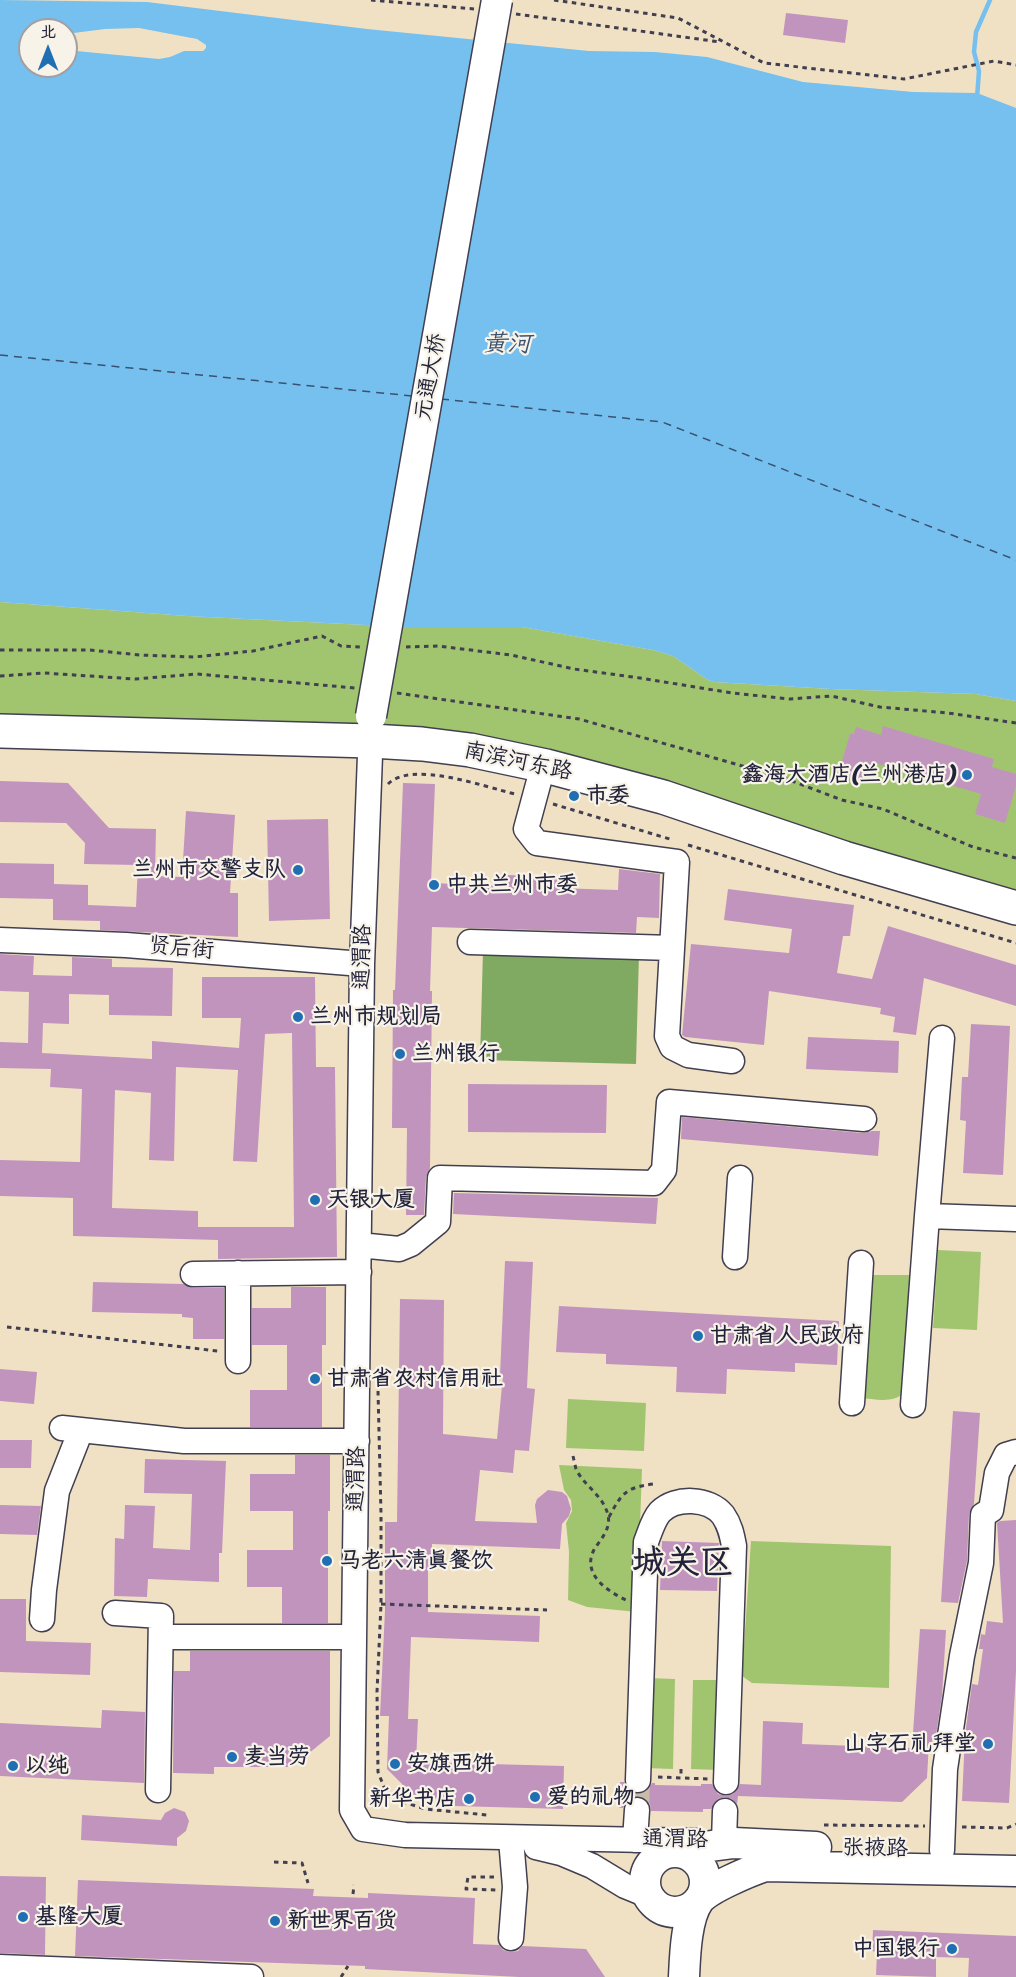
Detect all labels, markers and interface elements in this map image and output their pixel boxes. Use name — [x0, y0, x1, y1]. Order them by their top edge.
text: 北 — [40, 17, 56, 46]
north arrow — [18, 18, 78, 78]
water label: 黄河 — [483, 330, 531, 360]
street label: 元通大桥 — [410, 331, 452, 423]
street label: 南滨河东路 — [461, 738, 575, 786]
place label: 鑫海大酒店(兰州港店) — [741, 762, 955, 788]
marker: 鑫海大酒店(兰州港店) — [960, 768, 974, 782]
place label: 市委 — [586, 783, 630, 809]
marker: 市委 — [567, 789, 581, 803]
place label: 兰州市交警支队 — [132, 857, 286, 883]
marker: 兰州市交警支队 — [291, 863, 305, 877]
place label: 中共兰州市委 — [446, 872, 578, 898]
marker: 中共兰州市委 — [427, 878, 441, 892]
street label: 通渭路 — [349, 924, 377, 990]
street label: 贤后街 — [147, 933, 215, 965]
place label: 兰州市规划局 — [310, 1004, 442, 1030]
marker: 兰州市规划局 — [291, 1010, 305, 1024]
place label: 兰州银行 — [412, 1041, 500, 1067]
marker: 兰州银行 — [393, 1047, 407, 1061]
place label: 天银大厦 — [327, 1187, 415, 1213]
marker: 天银大厦 — [308, 1193, 322, 1207]
place label: 甘肃省人民政府 — [710, 1323, 864, 1349]
marker: 甘肃省人民政府 — [691, 1329, 705, 1343]
place label: 甘肃省农村信用社 — [327, 1366, 503, 1392]
marker: 甘肃省农村信用社 — [308, 1372, 322, 1386]
street label: 通渭路 — [343, 1446, 371, 1512]
district label: 城关区 — [632, 1544, 734, 1584]
place label: 马老六清真餐饮 — [339, 1548, 493, 1574]
marker: 马老六清真餐饮 — [320, 1554, 334, 1568]
place label: 山字石礼拜堂 — [844, 1731, 976, 1757]
marker: 山字石礼拜堂 — [981, 1737, 995, 1751]
place label: 麦当劳 — [244, 1744, 310, 1770]
marker: 麦当劳 — [225, 1750, 239, 1764]
place label: 安旗西饼 — [407, 1751, 495, 1777]
place label: 以纯 — [25, 1753, 69, 1779]
marker: 安旗西饼 — [388, 1757, 402, 1771]
marker: 以纯 — [6, 1759, 20, 1773]
place label: 爱的礼物 — [547, 1784, 635, 1810]
place label: 新华书店 — [369, 1786, 457, 1812]
marker: 爱的礼物 — [528, 1790, 542, 1804]
marker: 新华书店 — [462, 1792, 476, 1806]
street label: 通渭路 — [642, 1826, 708, 1854]
street label: 张掖路 — [842, 1835, 908, 1863]
place label: 基隆大厦 — [35, 1904, 123, 1930]
place label: 新世界百货 — [287, 1908, 397, 1934]
marker: 基隆大厦 — [16, 1910, 30, 1924]
marker: 新世界百货 — [268, 1914, 282, 1928]
place label: 中国银行 — [852, 1936, 940, 1962]
marker: 中国银行 — [945, 1942, 959, 1956]

